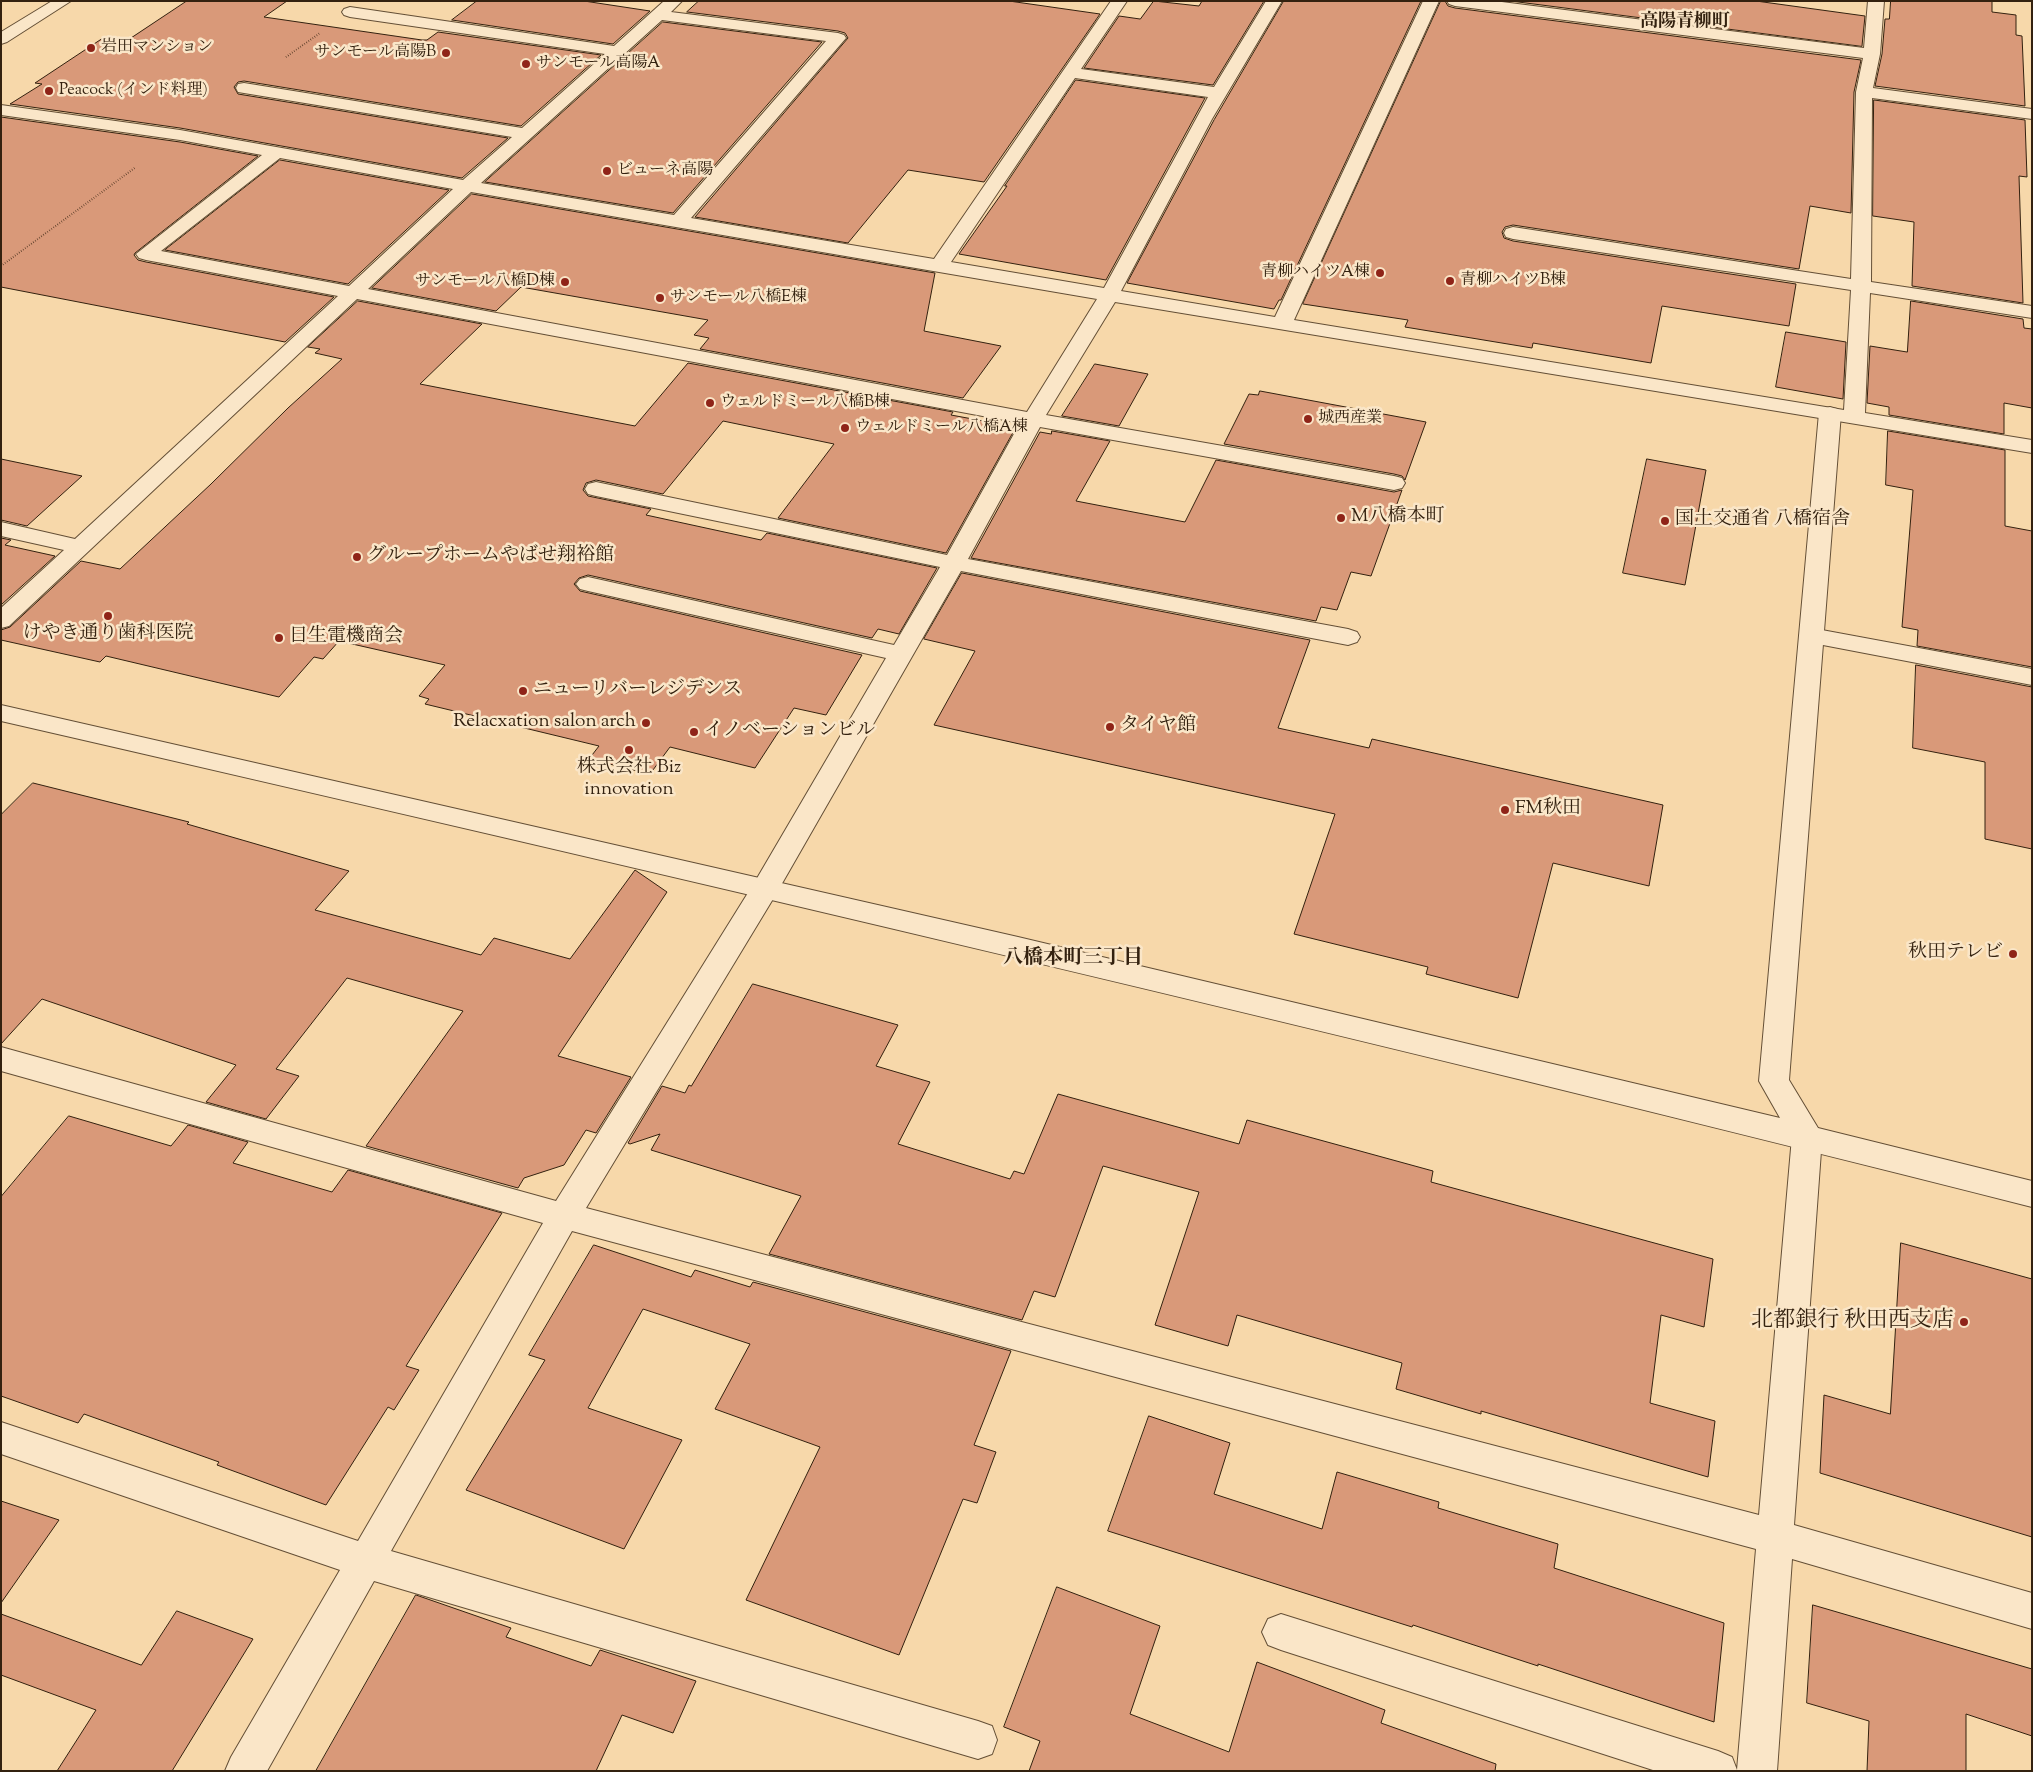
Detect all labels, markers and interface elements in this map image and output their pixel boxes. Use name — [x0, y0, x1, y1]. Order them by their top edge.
district label: 高陽青柳町 — [1640, 12, 1730, 34]
place label: 岩田マンション — [101, 38, 213, 58]
marker: 岩田マンション — [85, 42, 97, 54]
place label: サンモール高陽B — [315, 43, 436, 63]
marker: サンモール高陽B — [440, 47, 452, 59]
place label: サンモール高陽A — [536, 54, 660, 74]
marker: サンモール高陽A — [520, 58, 532, 70]
place label: Peacock (インド料理) — [59, 81, 208, 101]
marker: Peacock (インド料理) — [43, 85, 55, 97]
place label: ビューネ高陽 — [617, 161, 713, 181]
marker: ビューネ高陽 — [601, 165, 613, 177]
place label: 青柳ハイツA棟 — [1261, 263, 1370, 283]
marker: 青柳ハイツA棟 — [1374, 267, 1386, 279]
place label: 青柳ハイツB棟 — [1460, 271, 1566, 291]
place label: サンモール八橋D棟 — [415, 272, 555, 292]
marker: 青柳ハイツB棟 — [1444, 275, 1456, 287]
marker: サンモール八橋D棟 — [559, 276, 571, 288]
place label: サンモール八橋E棟 — [670, 288, 807, 308]
marker: サンモール八橋E棟 — [654, 292, 666, 304]
place label: ウェルドミール八橋B棟 — [720, 393, 890, 413]
marker: ウェルドミール八橋B棟 — [704, 397, 716, 409]
place label: 城西産業 — [1318, 409, 1382, 429]
marker: 城西産業 — [1302, 413, 1314, 425]
place label: ウェルドミール八橋A棟 — [855, 418, 1028, 438]
marker: ウェルドミール八橋A棟 — [839, 422, 851, 434]
place label: M八橋本町 — [1351, 507, 1444, 529]
place label: 国土交通省 八橋宿舎 — [1675, 510, 1850, 532]
marker: M八橋本町 — [1335, 512, 1347, 524]
marker: 国土交通省 八橋宿舎 — [1659, 515, 1671, 527]
place label: グループホームやばせ翔裕館 — [367, 546, 614, 568]
marker: グループホームやばせ翔裕館 — [351, 551, 363, 563]
marker: けやき通り歯科医院 — [102, 610, 114, 622]
place label: けやき通り歯科医院 — [23, 624, 193, 646]
place label: 日生電機商会 — [289, 627, 403, 649]
marker: 日生電機商会 — [273, 632, 285, 644]
place label: ニューリバーレジデンス — [533, 680, 742, 702]
marker: ニューリバーレジデンス — [517, 685, 529, 697]
place label: Relacxation salon arch — [453, 712, 636, 734]
place label: タイヤ館 — [1120, 716, 1196, 738]
marker: Relacxation salon arch — [640, 717, 652, 729]
place label: イノベーションビル — [704, 721, 875, 743]
marker: タイヤ館 — [1104, 721, 1116, 733]
marker: イノベーションビル — [688, 726, 700, 738]
marker: 株式会社 Biz innovation — [623, 744, 635, 756]
place label: 株式会社 Biz innovation — [577, 758, 681, 802]
place label: FM秋田 — [1515, 799, 1581, 821]
marker: FM秋田 — [1499, 804, 1511, 816]
place label: 秋田テレビ — [1908, 943, 2003, 965]
district label: 八橋本町三丁目 — [1003, 948, 1143, 972]
marker: 秋田テレビ — [2007, 948, 2019, 960]
place label: 北都銀行 秋田西支店 — [1751, 1309, 1954, 1335]
marker: 北都銀行 秋田西支店 — [1958, 1316, 1970, 1328]

